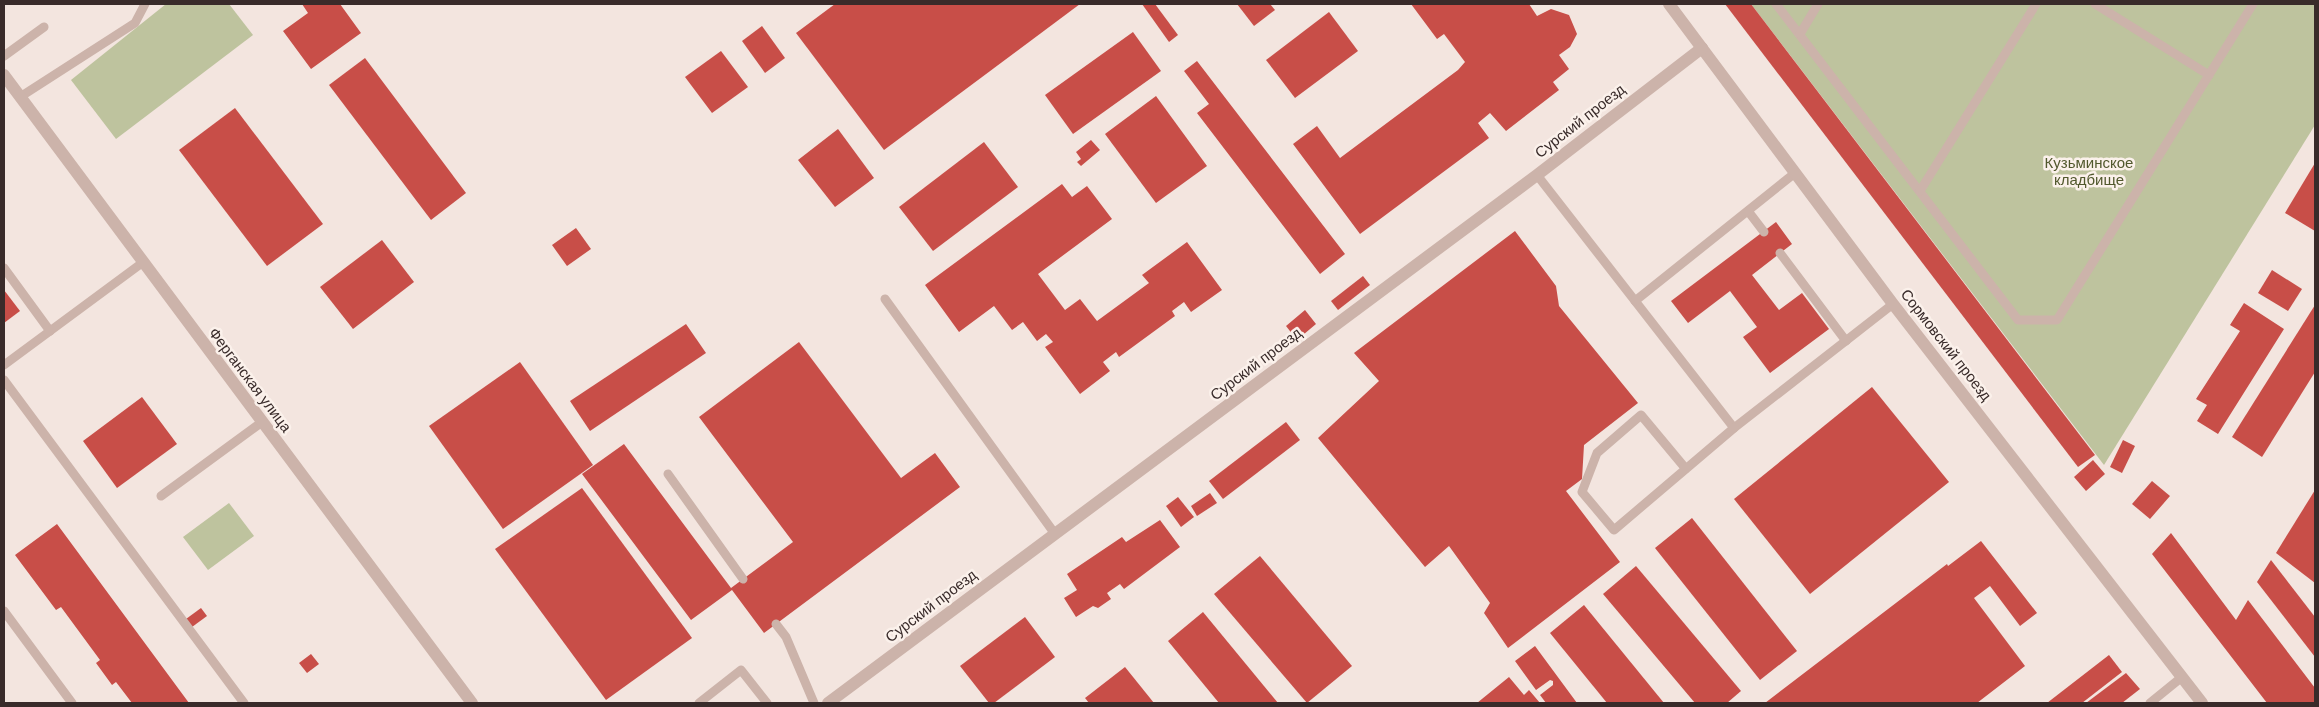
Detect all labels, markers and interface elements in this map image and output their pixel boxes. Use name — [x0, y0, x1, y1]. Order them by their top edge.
street label: Сурский проезд — [1531, 79, 1629, 163]
park label: Кузьминское кладбище — [2045, 153, 2133, 190]
street label: Сормовский проезд — [1896, 285, 1996, 405]
street label: Сурский проезд — [1206, 323, 1306, 405]
street label: Ферганская улица — [204, 324, 296, 437]
street label: Сурский проезд — [881, 565, 981, 647]

